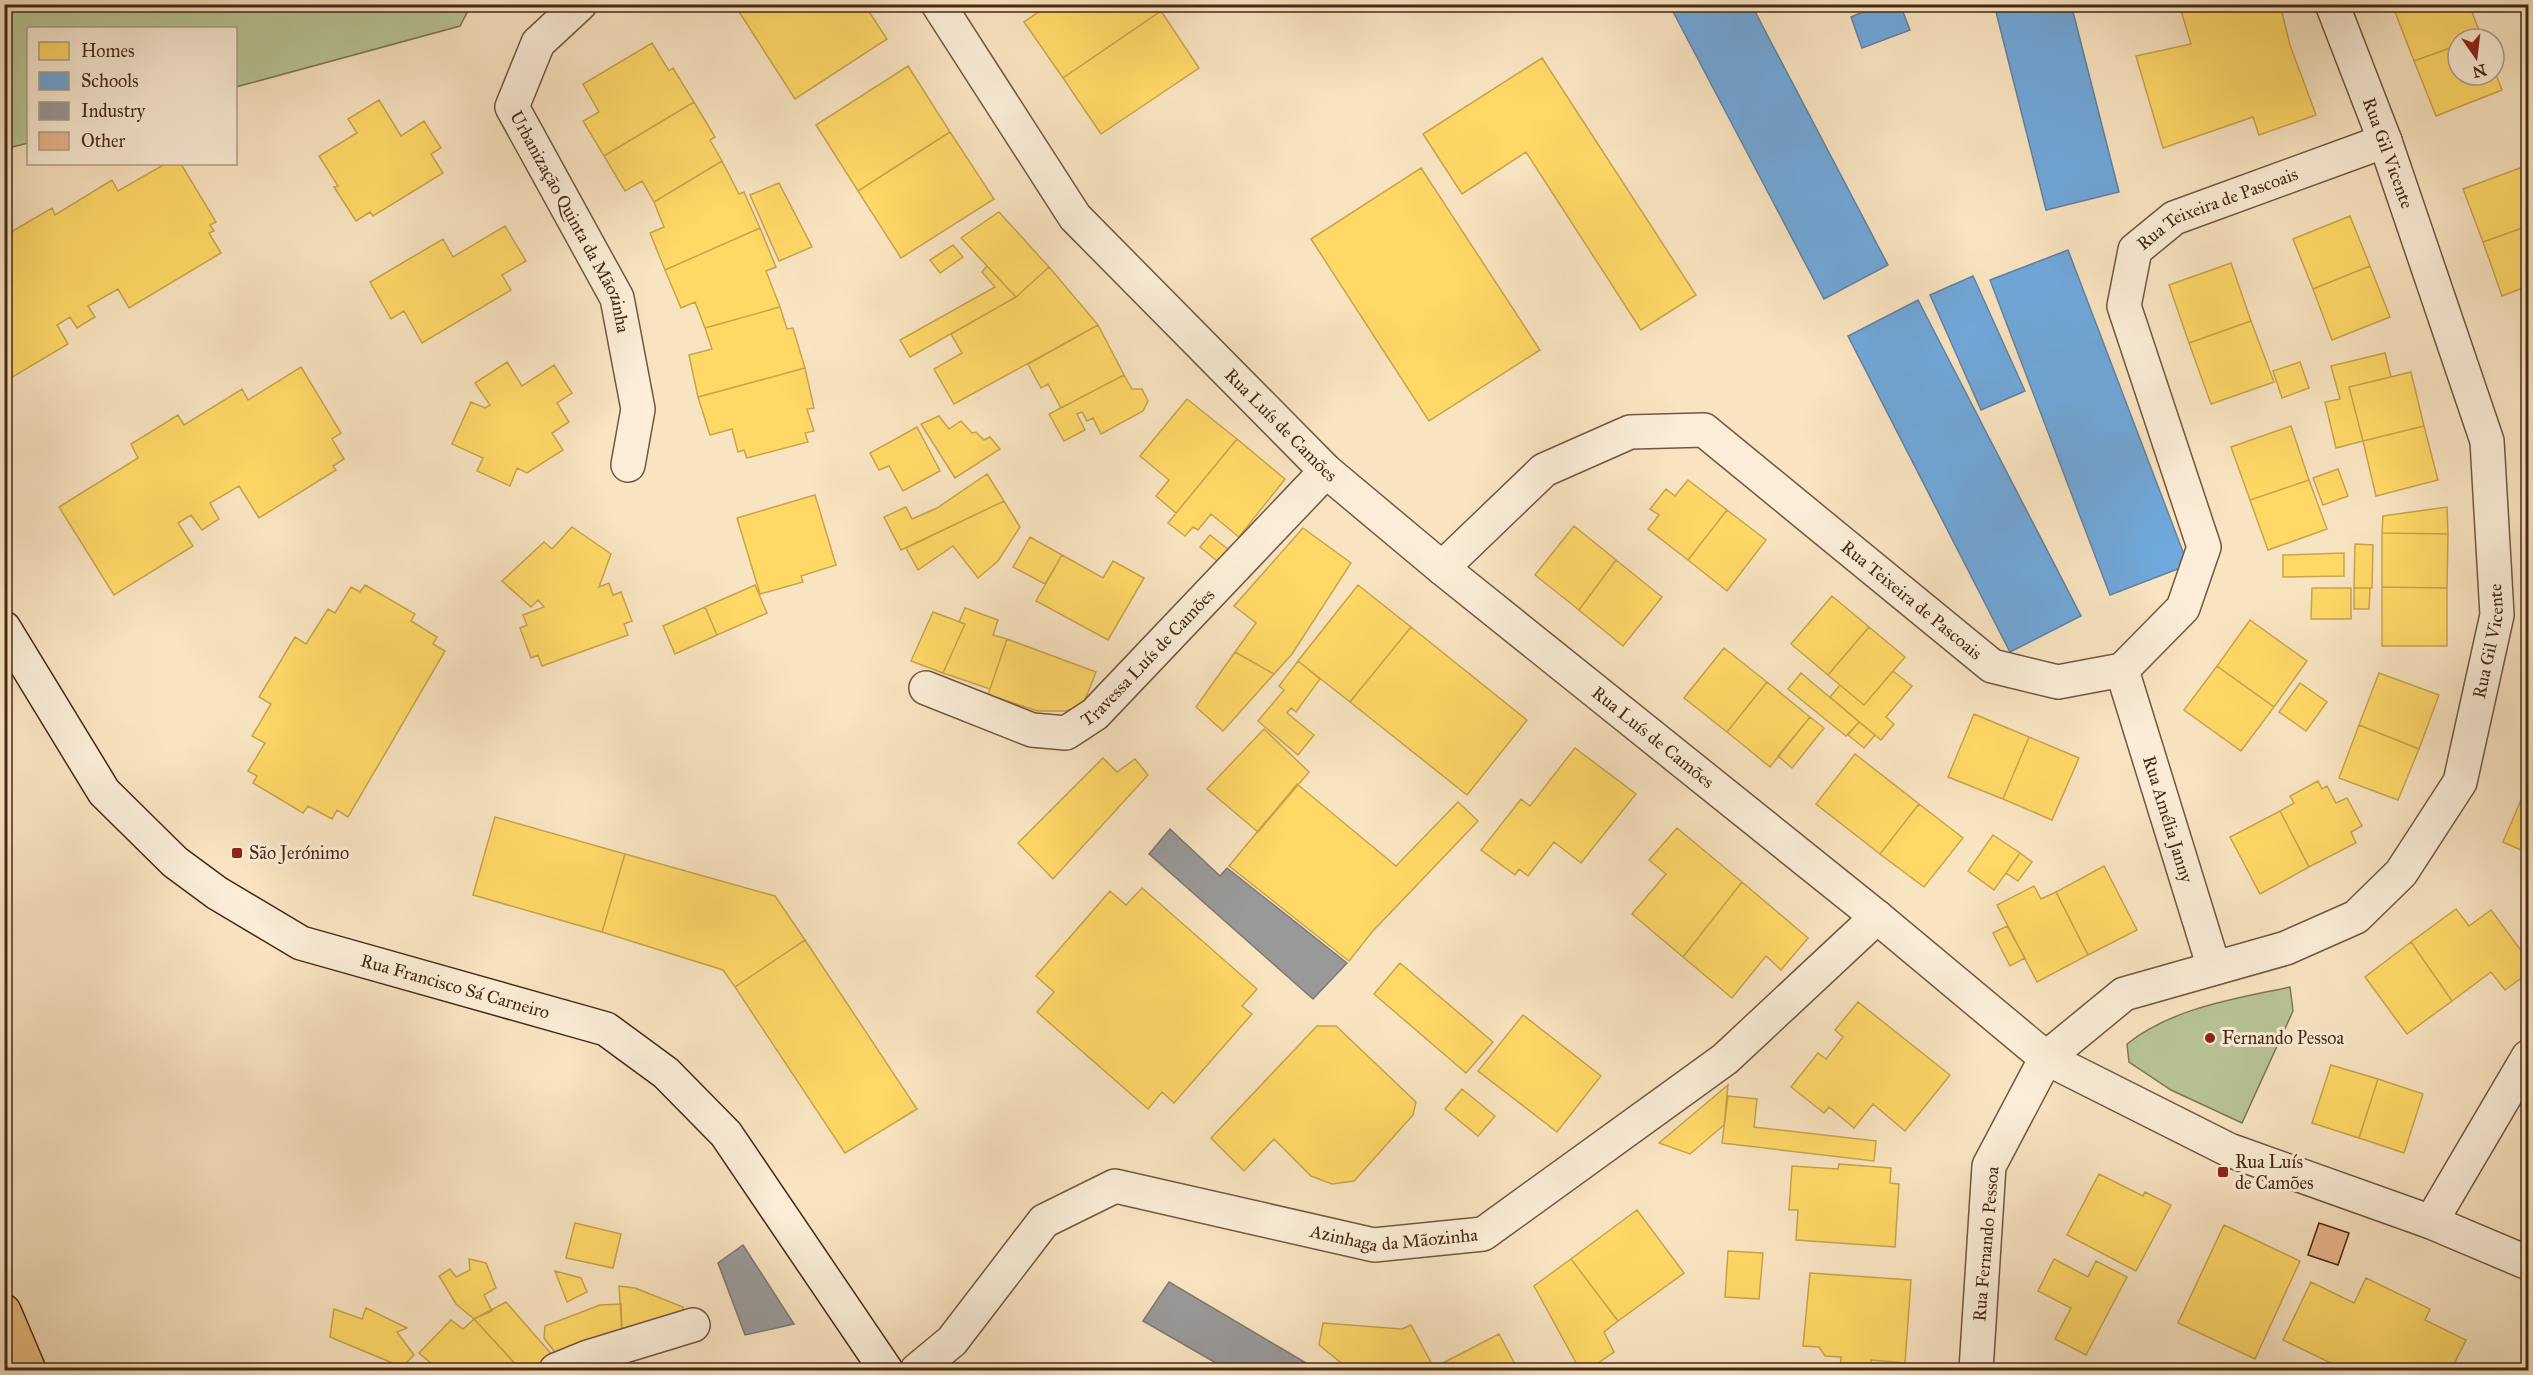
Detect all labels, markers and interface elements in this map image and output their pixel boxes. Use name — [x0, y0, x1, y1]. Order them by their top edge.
legend — [27, 27, 237, 165]
north arrow — [2446, 27, 2506, 87]
text: Homes — [81, 40, 135, 62]
text: N — [2470, 60, 2488, 82]
text: Schools — [81, 70, 139, 92]
street label: Rua Gil Vicente — [2358, 95, 2418, 211]
text: Industry — [81, 100, 146, 122]
street label: Urbanização Quinta da Mãozinha — [505, 107, 634, 335]
text: Other — [81, 130, 126, 152]
street label: Rua Teixeira de Pascoais — [2132, 163, 2301, 255]
street label: Rua Luís de Camões — [1220, 364, 1341, 486]
street label: Rua Teixeira de Pascoais — [1837, 536, 1987, 664]
street label: Rua Gil Vicente — [2468, 583, 2508, 700]
street label: Travessa Luís de Camões — [1077, 584, 1219, 731]
street label: Rua Luís de Camões — [1587, 682, 1719, 793]
street label: Rua Amélia Janny — [2138, 753, 2198, 886]
place label: São Jerónimo — [249, 842, 349, 865]
marker: São Jerónimo — [230, 846, 244, 860]
street label: Rua Francisco Sá Carneiro — [358, 949, 552, 1024]
place label: Fernando Pessoa — [2222, 1027, 2345, 1049]
marker: Fernando Pessoa — [2203, 1031, 2217, 1045]
place label: Rua Luís de Camões — [2235, 1151, 2314, 1194]
street label: Rua Fernando Pessoa — [1968, 1165, 2004, 1323]
marker: Rua Luís de Camões — [2216, 1165, 2230, 1179]
street label: Azinhaga da Mãozinha — [1307, 1220, 1479, 1257]

